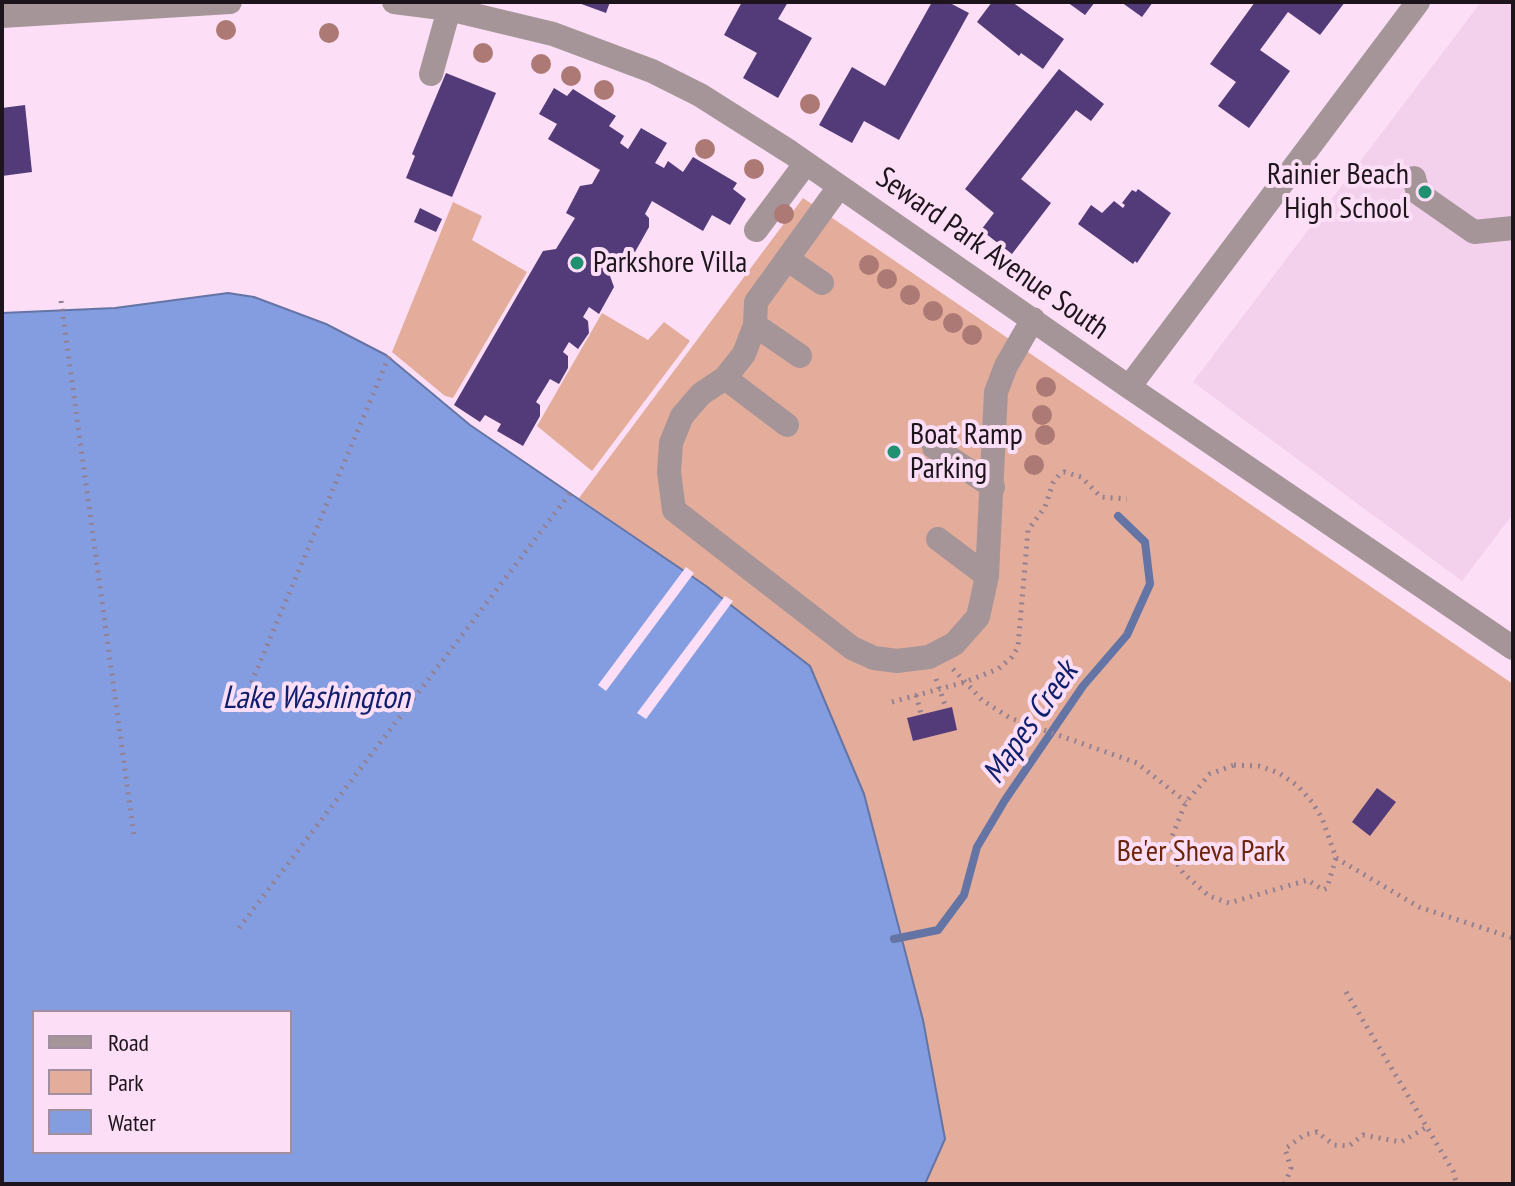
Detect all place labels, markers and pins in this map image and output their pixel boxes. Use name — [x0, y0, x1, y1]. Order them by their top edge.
place label: Rainier Beach High School — [1267, 157, 1409, 228]
marker: Rainier Beach High School — [1416, 183, 1434, 201]
place label: Parkshore Villa — [593, 245, 747, 281]
marker: Parkshore Villa — [568, 254, 586, 272]
place label: Boat Ramp Parking — [910, 417, 1023, 488]
marker: Boat Ramp Parking — [885, 443, 903, 461]

